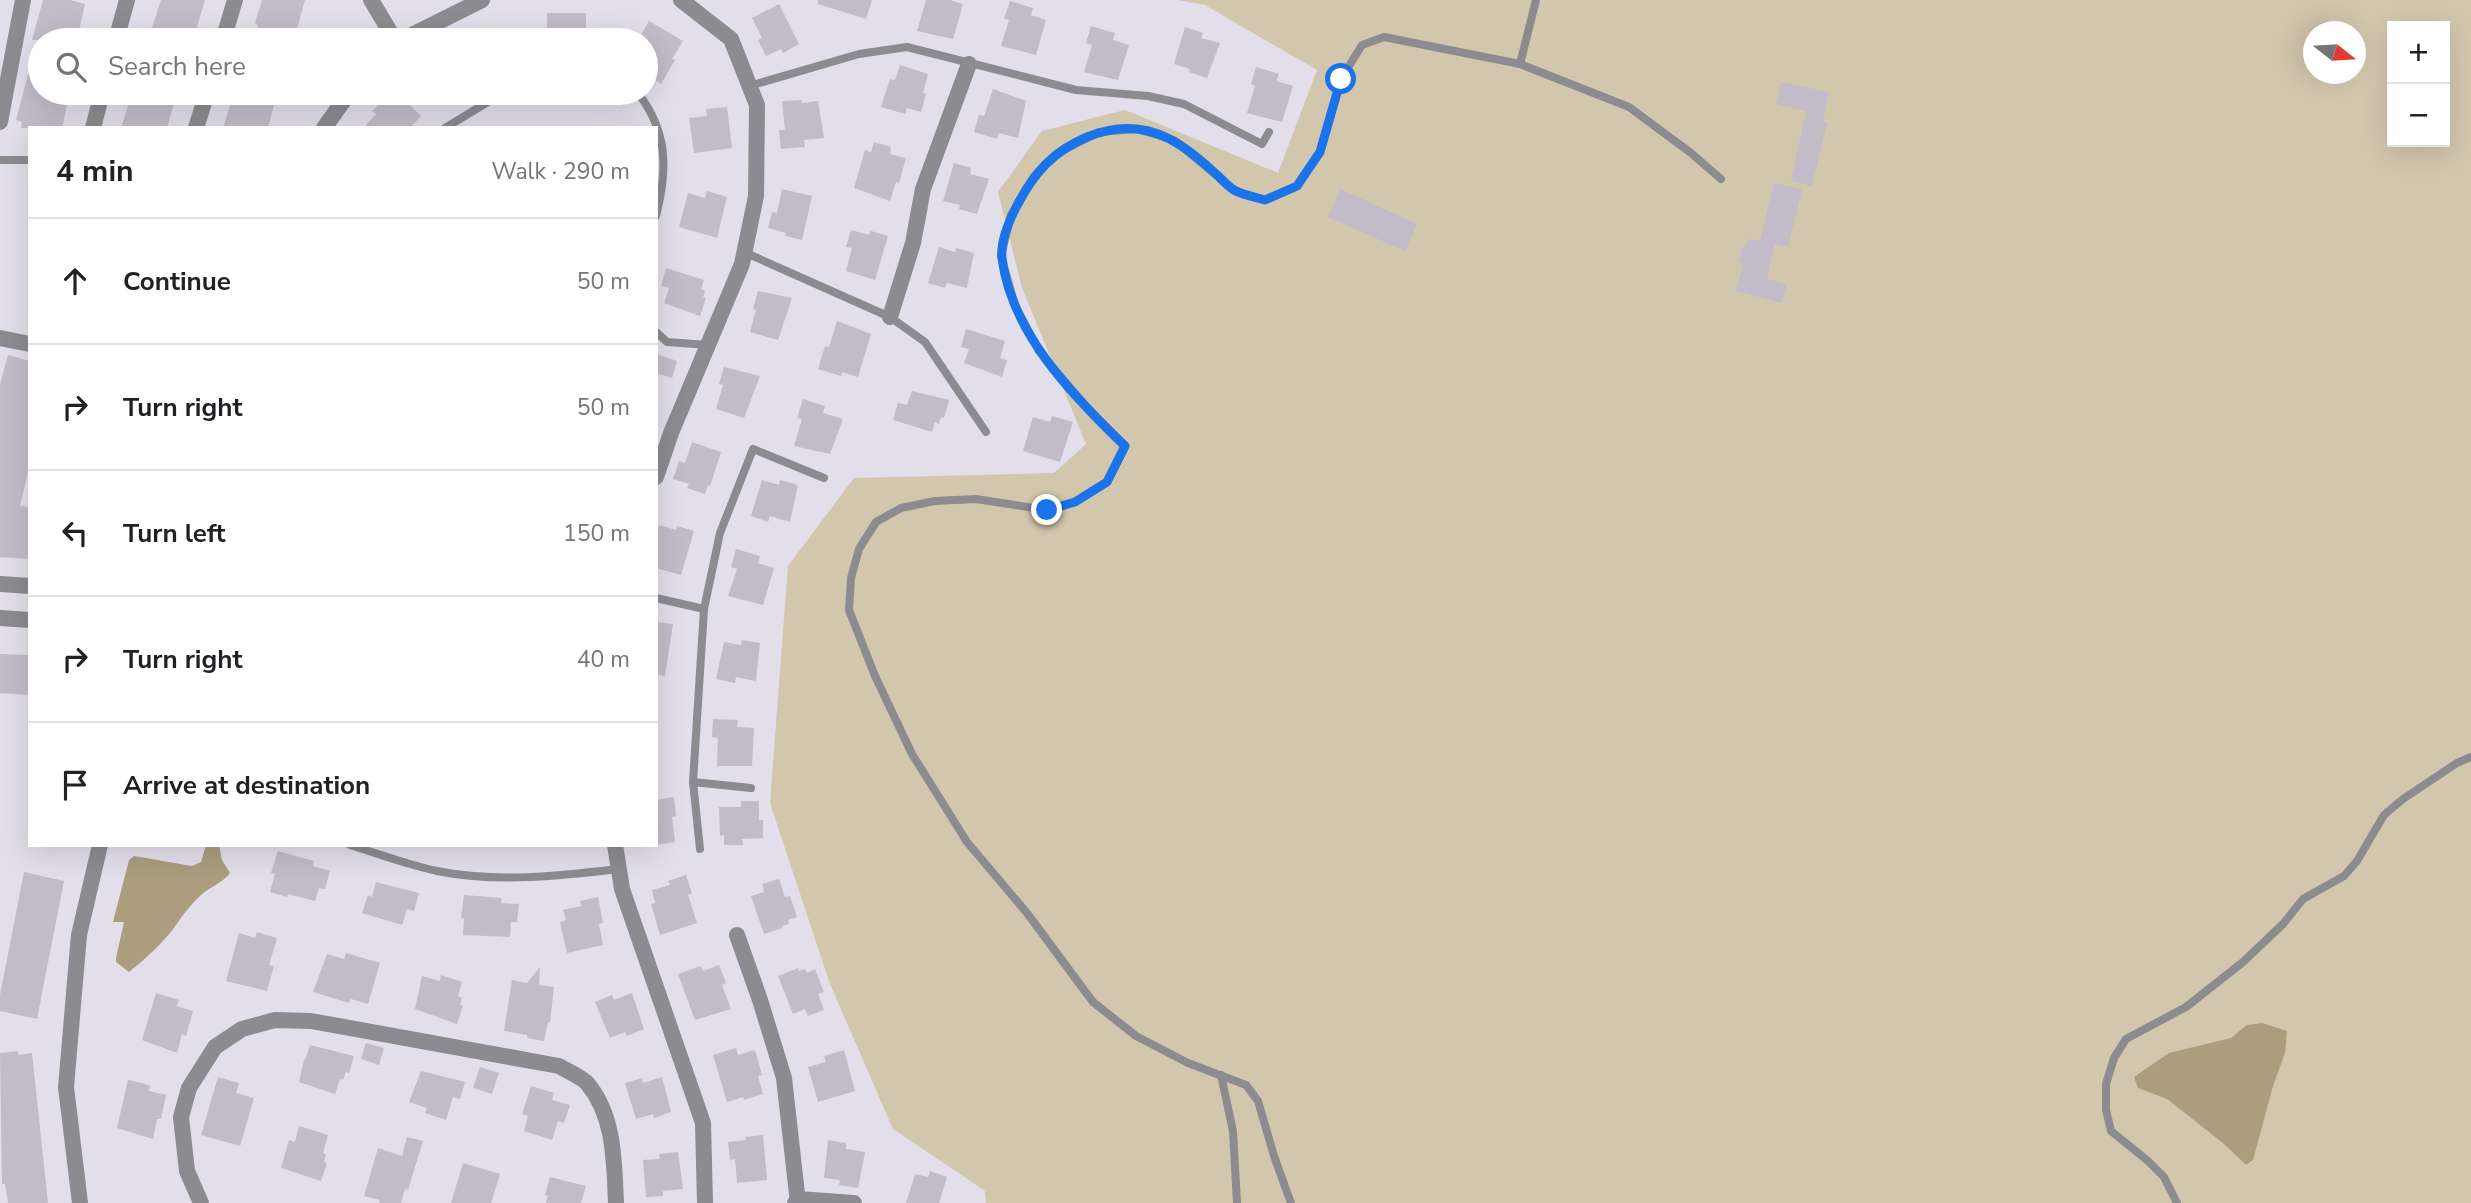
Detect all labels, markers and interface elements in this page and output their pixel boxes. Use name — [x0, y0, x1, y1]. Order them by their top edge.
north arrow — [2303, 21, 2366, 84]
map controls — [2387, 21, 2450, 147]
button: + — [2387, 21, 2450, 84]
search box — [28, 28, 658, 105]
icon: search — [52, 48, 90, 86]
text: Search here — [108, 49, 246, 84]
route start — [1325, 63, 1356, 94]
button: − — [2387, 84, 2450, 147]
text: 4 min — [56, 151, 134, 192]
text: Walk · 290 m — [491, 156, 630, 187]
icon: ahead — [56, 262, 94, 300]
text: Continue — [123, 264, 231, 299]
text: 50 m — [577, 266, 630, 297]
icon: right — [56, 388, 94, 426]
text: Turn right — [123, 390, 242, 425]
text: 50 m — [577, 392, 630, 423]
route end — [1031, 494, 1062, 525]
icon: left — [56, 514, 94, 552]
text: Turn left — [123, 516, 226, 551]
text: 150 m — [563, 518, 630, 549]
icon: right — [56, 640, 94, 678]
text: Turn right — [123, 642, 242, 677]
text: 40 m — [577, 644, 630, 675]
icon: arrive — [56, 766, 94, 804]
text: Arrive at destination — [123, 768, 370, 803]

